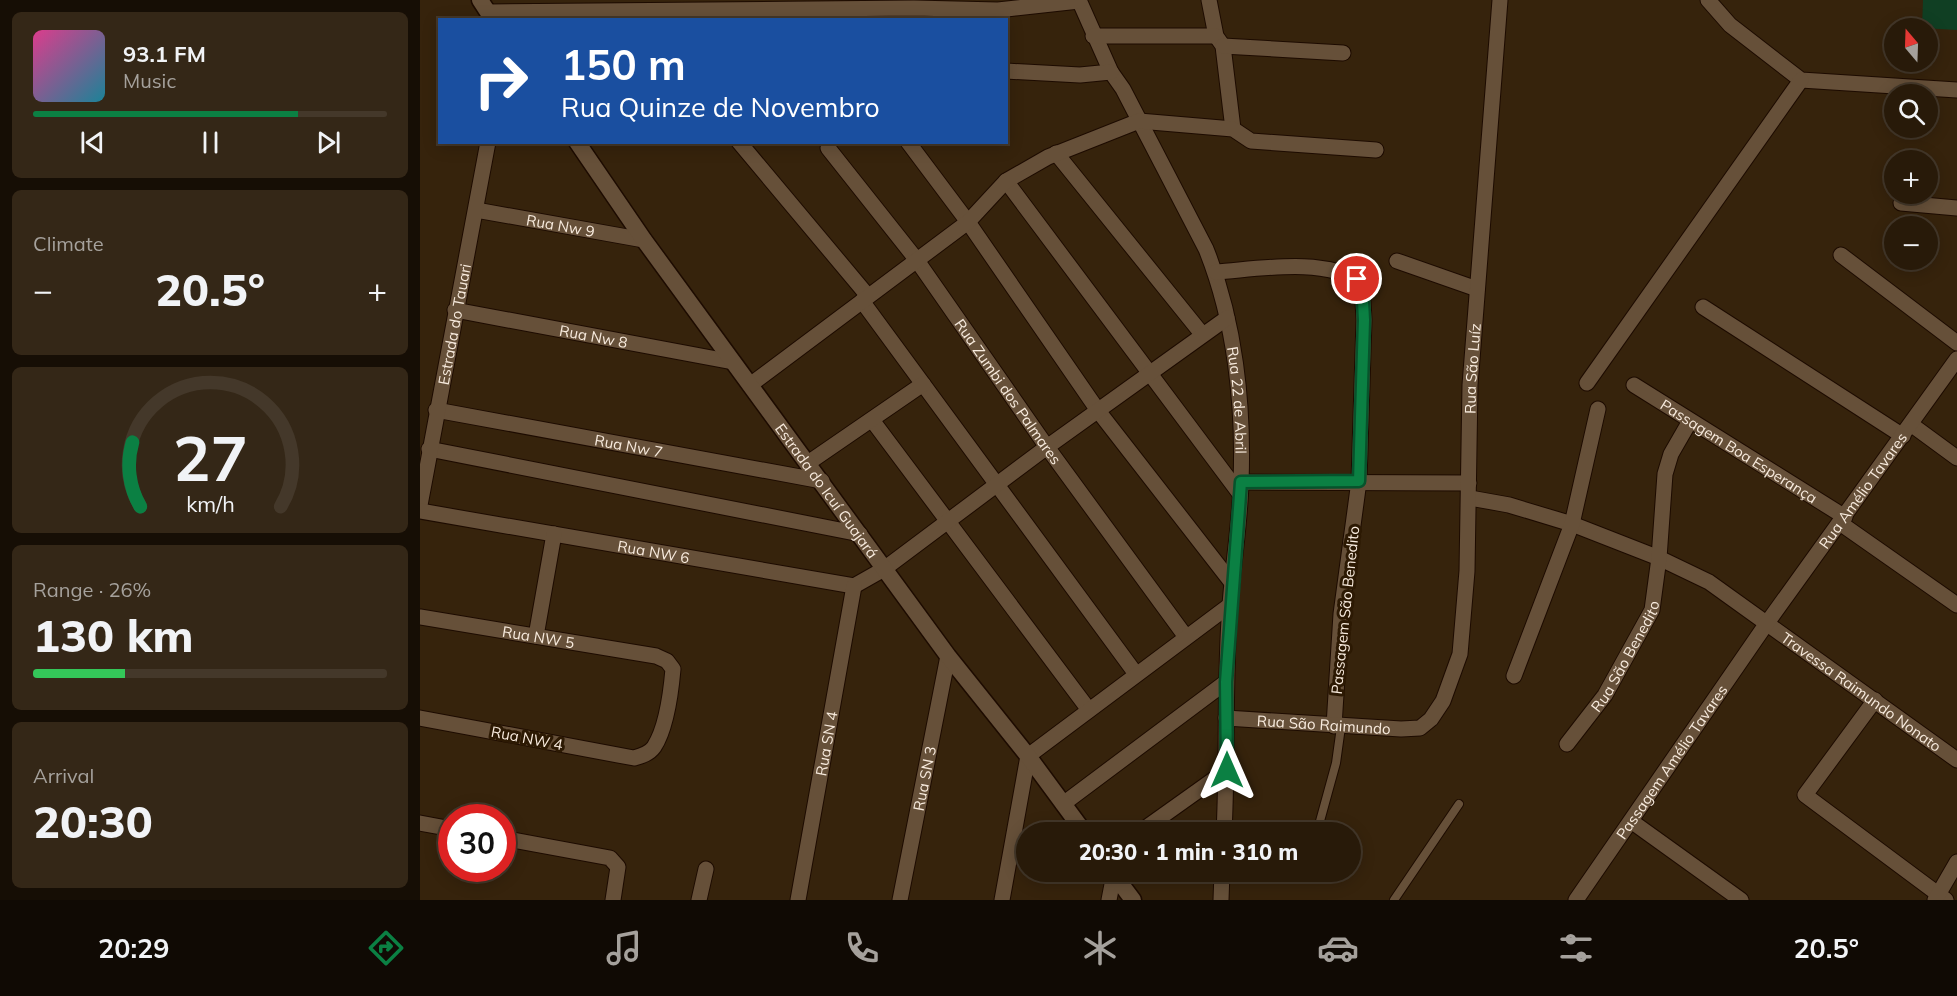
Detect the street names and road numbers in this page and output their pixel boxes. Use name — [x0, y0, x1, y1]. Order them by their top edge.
street label: Rua Nw 9 — [525, 210, 596, 241]
street label: Estrada do Tauari — [433, 262, 475, 386]
street label: Rua Zumbi dos Palmares — [951, 315, 1066, 468]
street label: Rua Nw 8 — [558, 320, 629, 352]
street label: Rua São Luíz — [1460, 322, 1484, 414]
street label: Rua 22 de Abril — [1224, 345, 1251, 454]
street label: Passagem Boa Esperança — [1657, 395, 1821, 507]
street label: Estrada do Icuí Guajará — [771, 419, 883, 562]
street label: Rua Amélio Tavares — [1814, 428, 1911, 552]
street label: Rua Nw 7 — [593, 430, 665, 461]
street label: Passagem São Benedito — [1327, 525, 1363, 695]
street label: Rua NW 6 — [616, 536, 691, 567]
street label: Rua São Benedito — [1586, 600, 1663, 715]
street label: Rua NW 5 — [501, 621, 576, 652]
street label: Travessa Raimundo Nonato — [1778, 628, 1945, 755]
street label: Passagem Amélio Tavares — [1611, 681, 1731, 843]
street label: Rua SN 4 — [811, 710, 841, 777]
street label: Rua São Raimundo — [1256, 710, 1391, 738]
street label: Rua NW 4 — [489, 722, 565, 754]
street label: Rua SN 3 — [908, 744, 940, 812]

